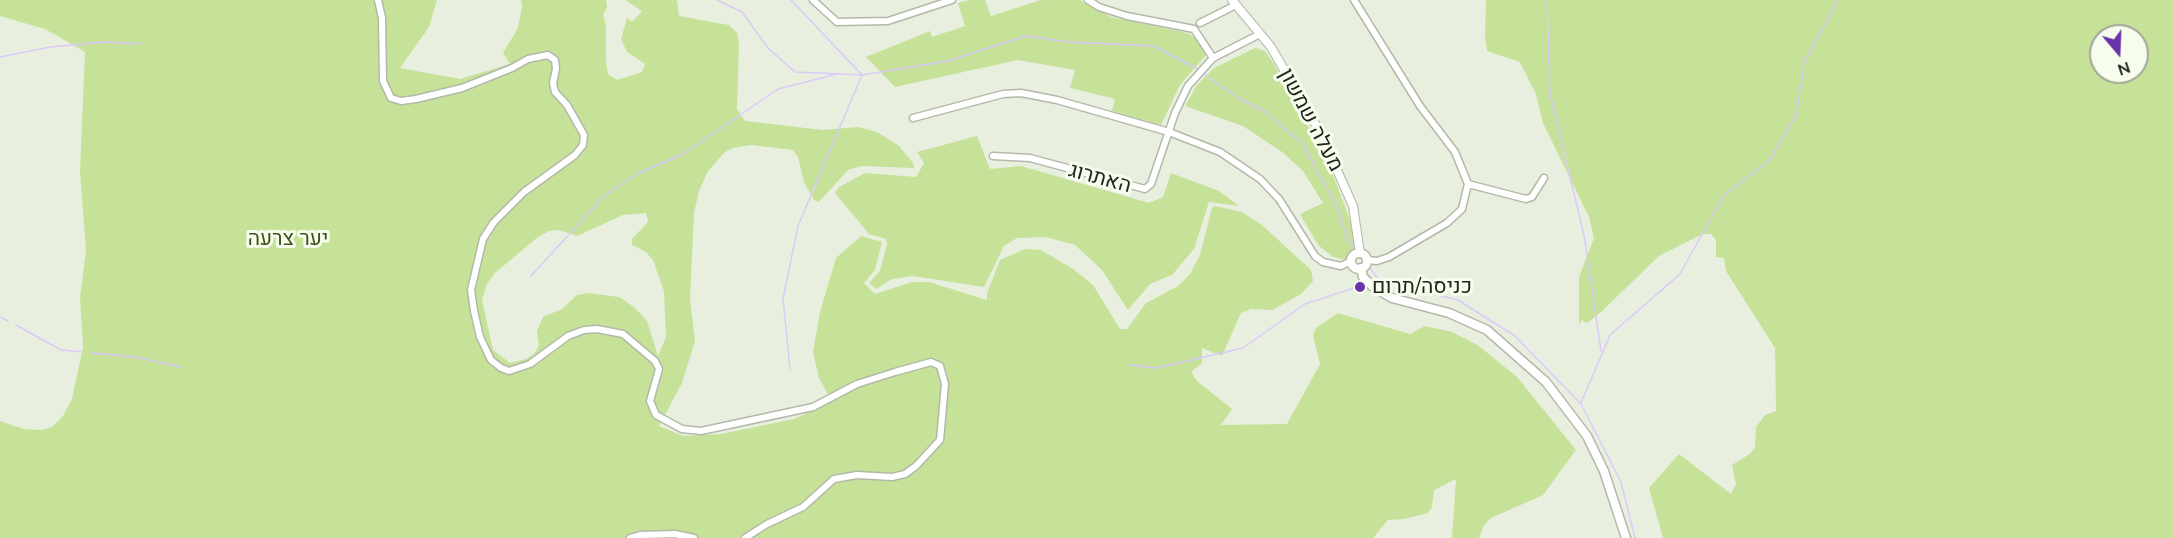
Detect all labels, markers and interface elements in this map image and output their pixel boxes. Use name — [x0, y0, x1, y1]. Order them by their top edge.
north arrow — [2089, 24, 2149, 84]
text: N — [2115, 58, 2133, 81]
street label: מעלה שמשון — [1273, 64, 1349, 176]
street label: האתרוג — [1066, 158, 1134, 198]
park label: יער צרעה — [248, 226, 328, 252]
place label: כניסה/תרום — [1372, 274, 1472, 300]
marker: כניסה/תרום — [1353, 280, 1367, 294]

